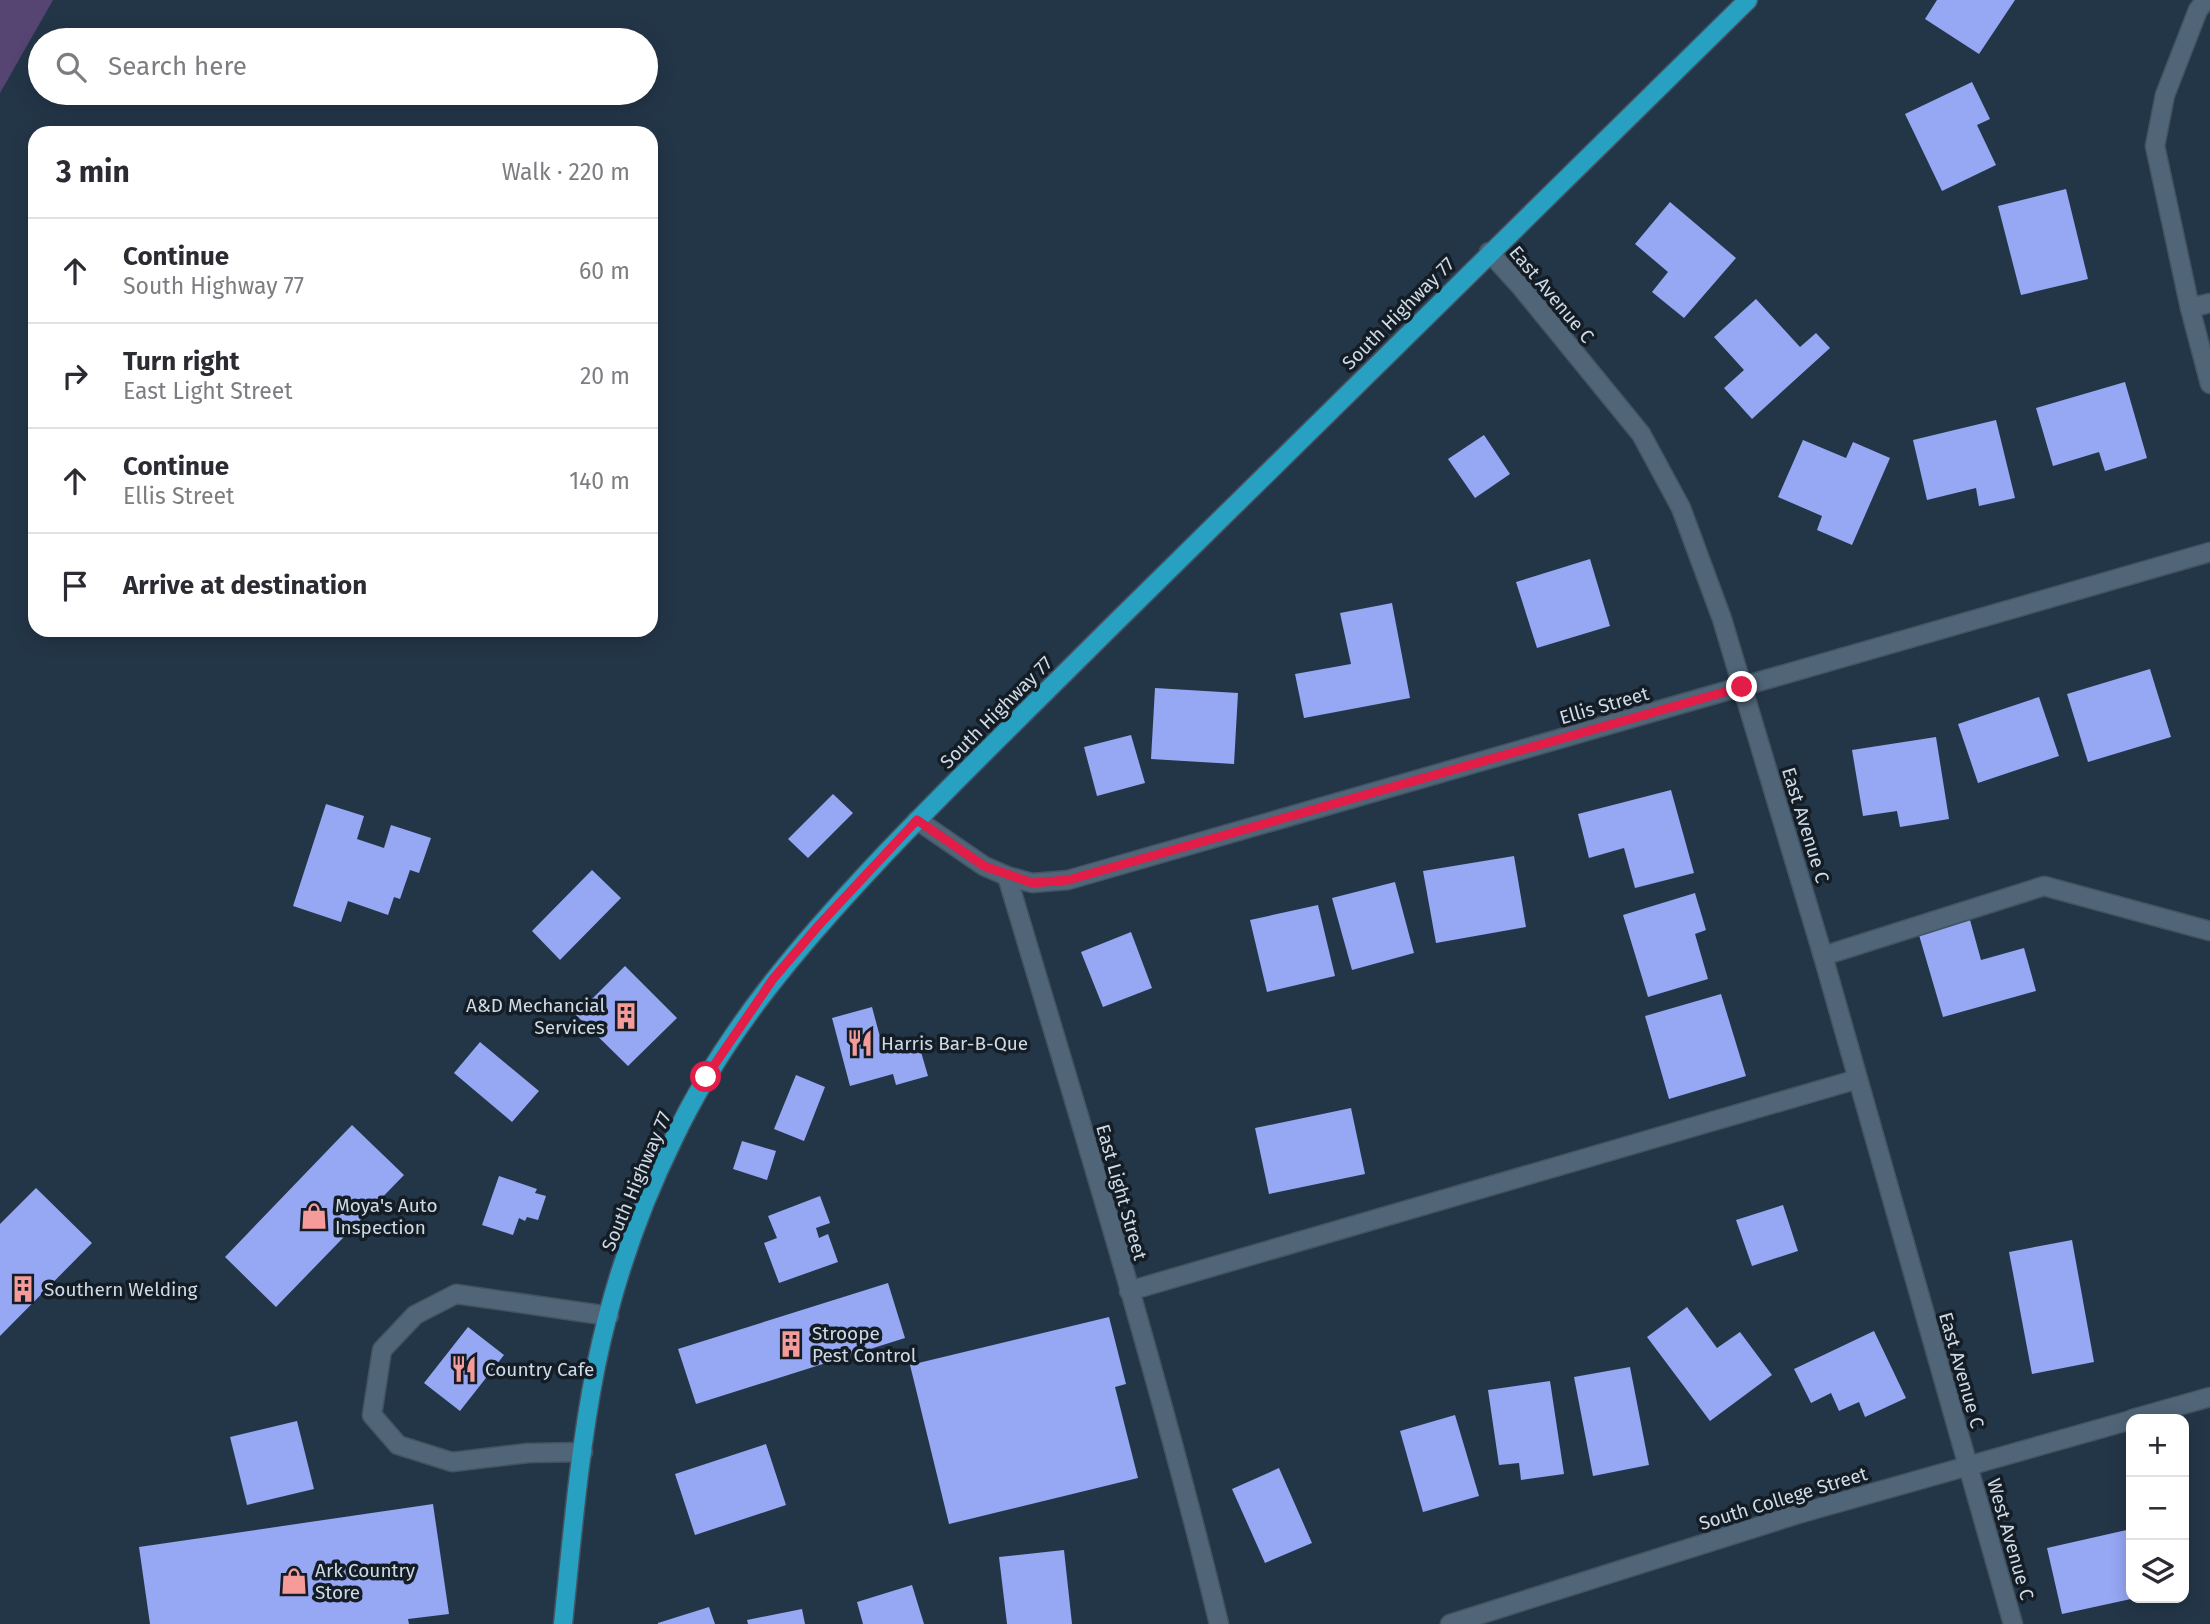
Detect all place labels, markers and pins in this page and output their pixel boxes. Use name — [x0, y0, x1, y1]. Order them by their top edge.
place label: A&D Mechancial Services — [466, 994, 605, 1039]
building icon: A&D Mechancial Services — [611, 1001, 641, 1031]
restaurant icon: Harris Bar-B-Que — [845, 1028, 875, 1058]
place label: Harris Bar-B-Que — [881, 1032, 1028, 1055]
place label: Moya's Auto Inspection — [335, 1194, 438, 1239]
shop icon: Moya's Auto Inspection — [299, 1201, 329, 1231]
building icon: Southern Welding — [8, 1274, 38, 1304]
place label: Southern Welding — [44, 1278, 198, 1301]
place label: Stroope Pest Control — [812, 1322, 917, 1367]
building icon: Stroope Pest Control — [776, 1329, 806, 1359]
restaurant icon: Country Cafe — [449, 1354, 479, 1384]
place label: Country Cafe — [485, 1358, 594, 1381]
place label: Ark Country Store — [315, 1559, 416, 1604]
shop icon: Ark Country Store — [279, 1566, 309, 1596]

